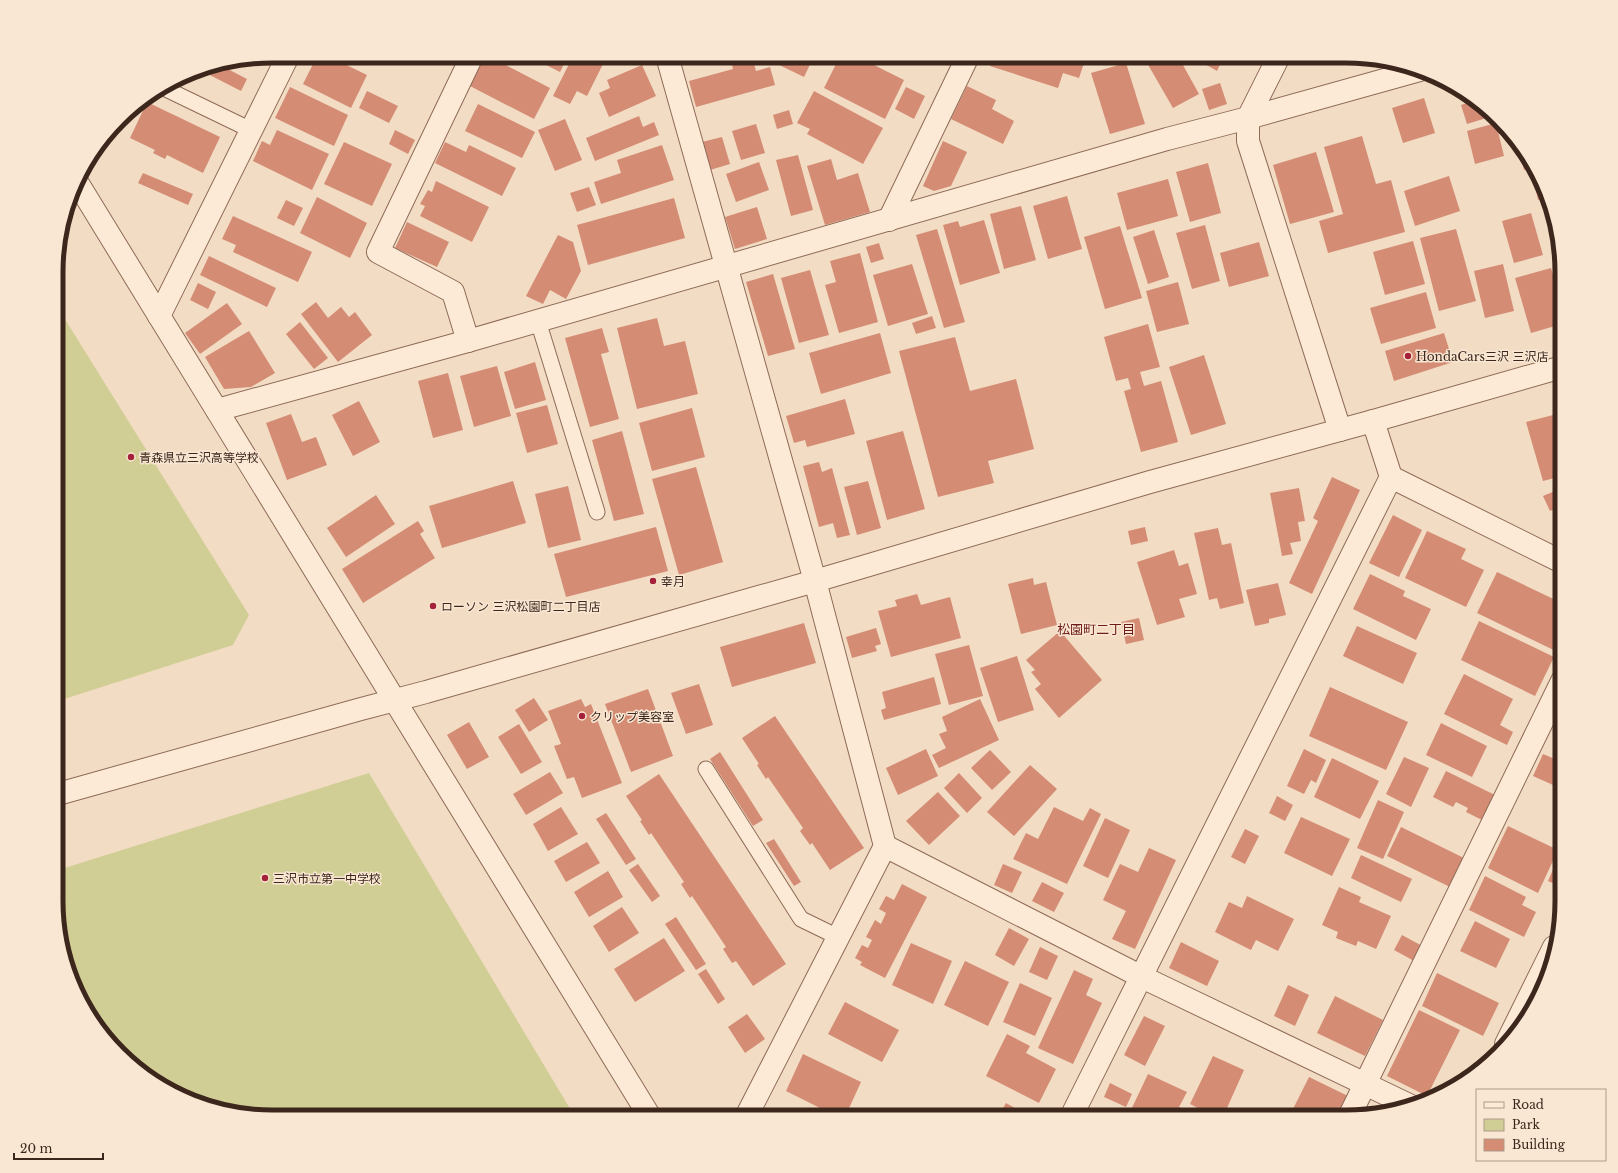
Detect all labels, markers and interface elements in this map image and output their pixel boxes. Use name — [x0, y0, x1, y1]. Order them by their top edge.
place label: HondaCars三沢 三沢店 — [1416, 349, 1548, 364]
marker: HondaCars三沢 三沢店 — [1403, 351, 1413, 361]
place label: 青森県立三沢高等学校 — [139, 450, 259, 465]
marker: 青森県立三沢高等学校 — [126, 452, 136, 462]
place label: 幸月 — [661, 574, 685, 589]
marker: 幸月 — [648, 576, 658, 586]
place label: ローソン 三沢松園町二丁目店 — [441, 599, 600, 614]
marker: ローソン 三沢松園町二丁目店 — [428, 601, 438, 611]
district label: 松園町二丁目 — [1057, 621, 1135, 638]
place label: クリップ美容室 — [590, 709, 674, 724]
marker: クリップ美容室 — [577, 711, 587, 721]
place label: 三沢市立第一中学校 — [273, 871, 381, 886]
marker: 三沢市立第一中学校 — [260, 873, 270, 883]
legend — [1476, 1089, 1606, 1161]
text: Road — [1512, 1097, 1544, 1112]
text: Park — [1512, 1117, 1540, 1132]
scale bar — [14, 1135, 103, 1161]
text: Building — [1512, 1137, 1566, 1152]
text: 20 m — [20, 1141, 52, 1156]

